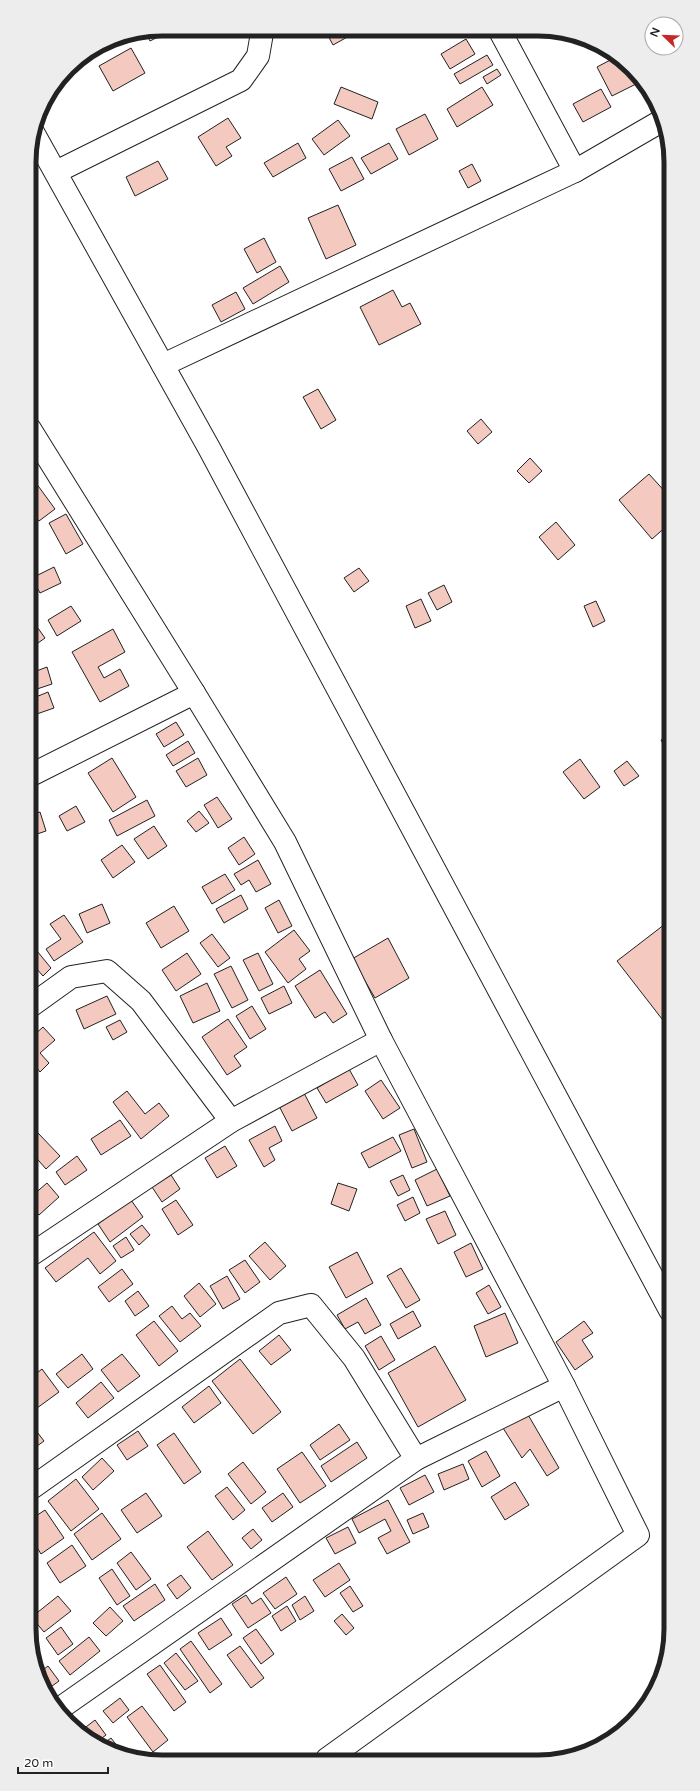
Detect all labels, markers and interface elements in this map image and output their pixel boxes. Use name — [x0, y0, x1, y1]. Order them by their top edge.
north arrow — [644, 16, 684, 56]
text: N — [648, 26, 663, 39]
scale bar — [18, 1749, 108, 1775]
text: 20 m — [24, 1756, 53, 1770]

